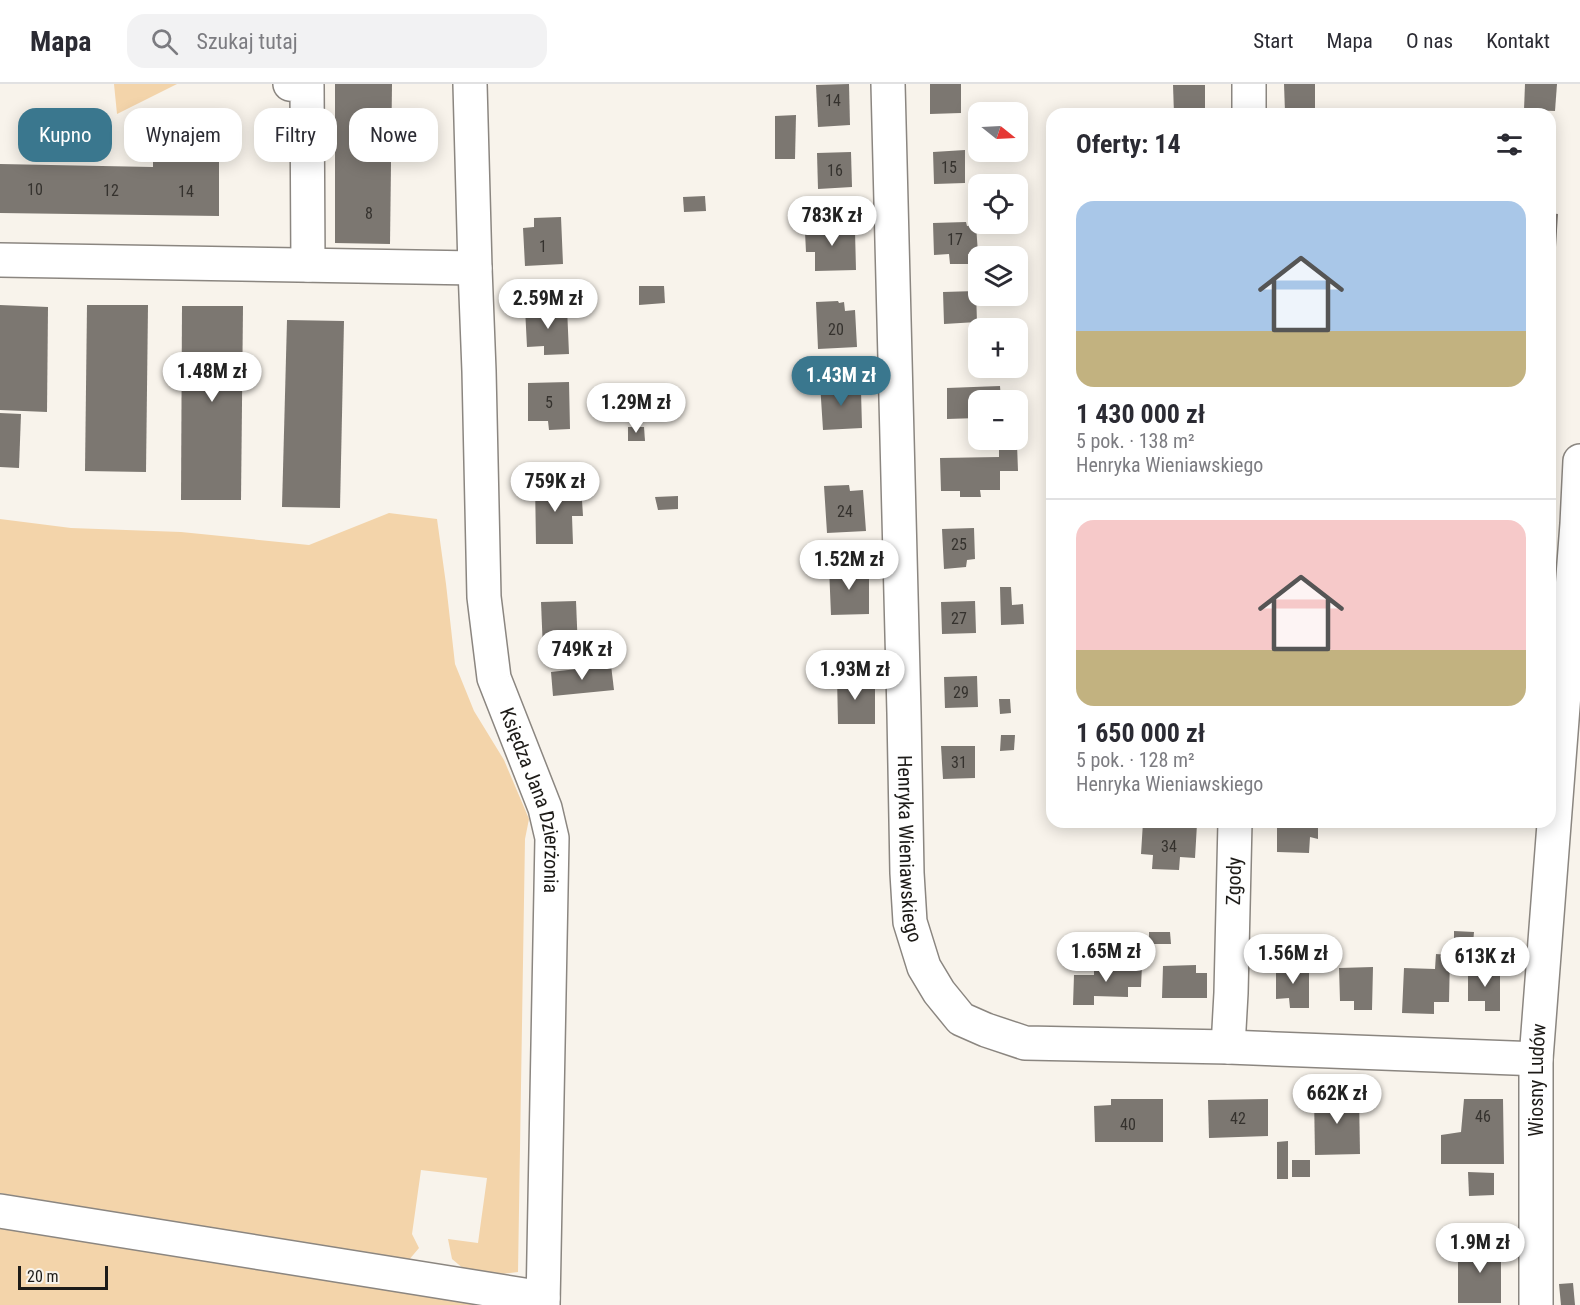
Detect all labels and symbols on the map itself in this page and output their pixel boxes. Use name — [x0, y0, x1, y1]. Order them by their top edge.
house number: 14 — [825, 91, 841, 110]
north arrow — [968, 102, 1028, 162]
house number: 15 — [941, 158, 957, 177]
house number: 16 — [827, 161, 843, 180]
house number: 10 — [27, 180, 43, 199]
house number: 12 — [103, 181, 119, 200]
house number: 14 — [178, 182, 194, 201]
pin: 783K zł — [777, 196, 887, 247]
house number: 8 — [365, 204, 373, 223]
house number: 17 — [947, 230, 963, 249]
house number: 1 — [539, 237, 547, 256]
pin: 2.59M zł — [486, 279, 610, 330]
house number: 20 — [828, 320, 844, 339]
pin: 1.48M zł — [150, 352, 274, 403]
pin: 1.43M zł — [779, 356, 903, 407]
pin: 1.29M zł — [574, 383, 698, 434]
house number: 5 — [545, 393, 553, 412]
pin: 759K zł — [500, 462, 610, 513]
house number: 24 — [837, 502, 853, 521]
house number: 25 — [951, 535, 967, 554]
pin: 1.52M zł — [787, 540, 911, 591]
house number: 27 — [951, 609, 967, 628]
pin: 749K zł — [527, 630, 637, 681]
pin: 1.93M zł — [793, 650, 917, 701]
house number: 29 — [953, 683, 969, 702]
street label: Księdza Jana Dzierżonia — [495, 704, 564, 893]
house number: 31 — [951, 753, 967, 772]
street label: Henryka Wieniawskiego — [893, 755, 928, 945]
house number: 34 — [1161, 837, 1177, 856]
street label: Zgody — [1221, 857, 1246, 906]
pin: 1.65M zł — [1044, 932, 1168, 983]
pin: 1.56M zł — [1231, 934, 1355, 985]
pin: 613K zł — [1430, 937, 1540, 988]
street label: Wiosny Ludów — [1524, 1023, 1551, 1137]
pin: 662K zł — [1282, 1074, 1392, 1125]
house number: 46 — [1475, 1107, 1491, 1126]
house number: 42 — [1230, 1109, 1246, 1128]
house number: 40 — [1120, 1115, 1136, 1134]
pin: 1.9M zł — [1425, 1223, 1535, 1274]
scale bar — [18, 1263, 108, 1290]

